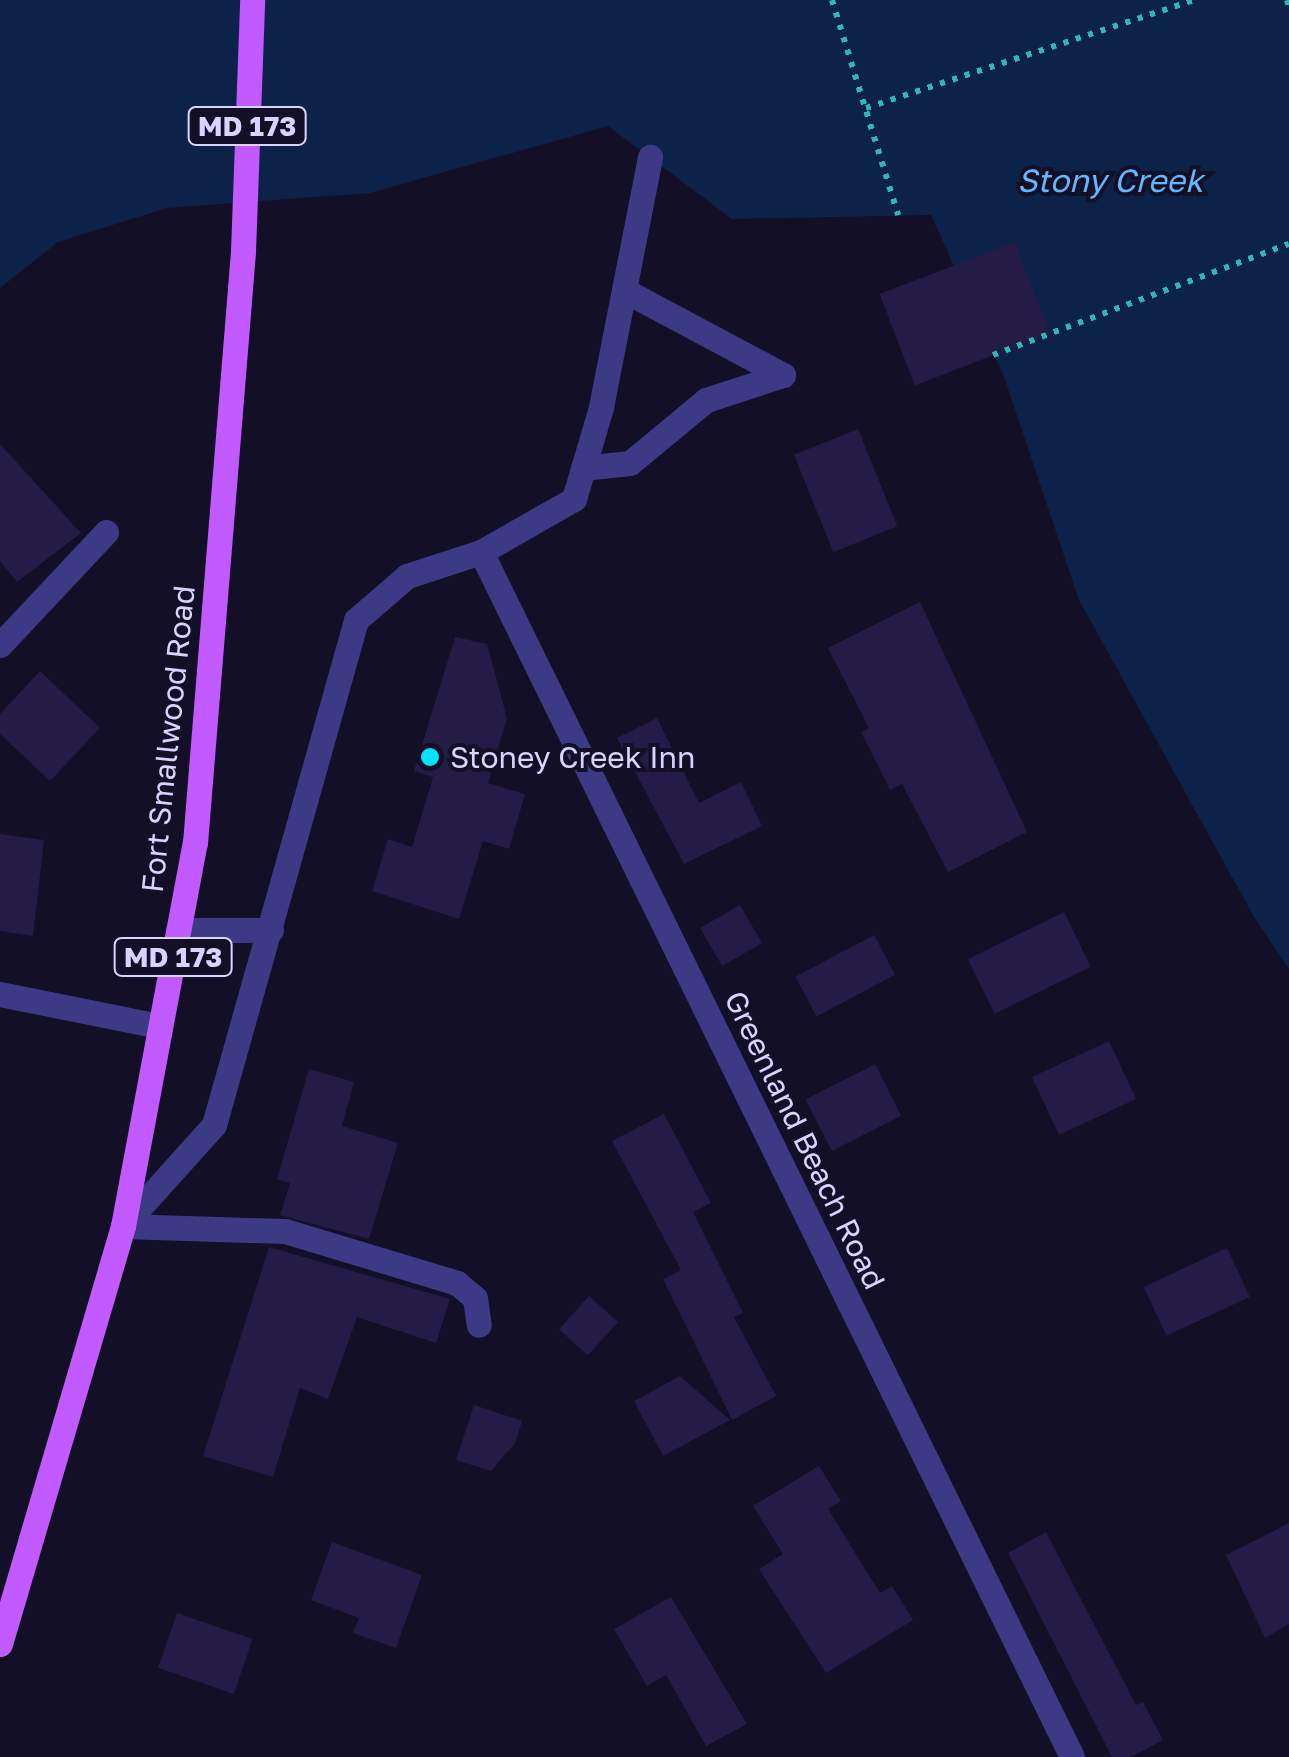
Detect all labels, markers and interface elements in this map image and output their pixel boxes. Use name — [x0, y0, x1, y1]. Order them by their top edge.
road number: MD 173 — [187, 103, 307, 149]
water label: Stony Creek — [1017, 161, 1203, 199]
street label: Fort Smallwood Road — [134, 584, 202, 894]
place label: Stoney Creek Inn — [450, 739, 696, 775]
marker: Stoney Creek Inn — [419, 746, 441, 768]
road number: MD 173 — [113, 934, 233, 980]
street label: Greenland Beach Road — [717, 985, 893, 1295]

